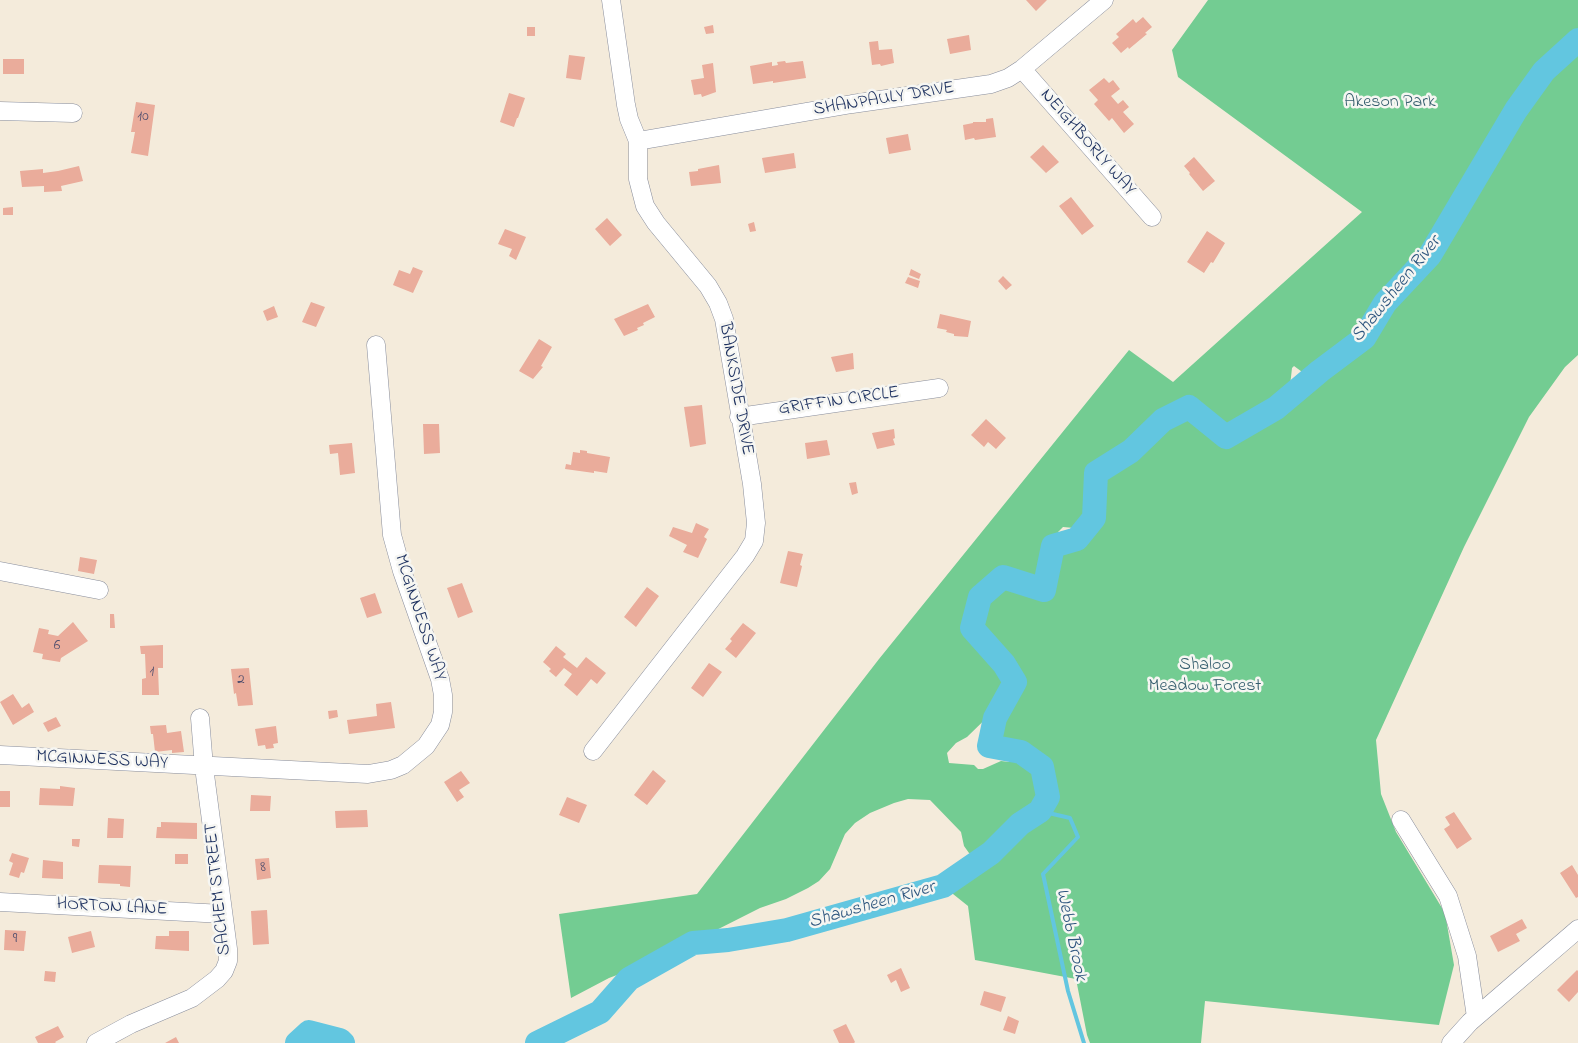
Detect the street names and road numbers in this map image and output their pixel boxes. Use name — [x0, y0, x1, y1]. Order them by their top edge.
street label: SHANPAULY DRIVE — [812, 78, 956, 122]
street label: NEIGHBORLY WAY — [1035, 85, 1139, 201]
street label: BANKSIDE DRIVE — [713, 321, 757, 457]
street label: GRIFFIN CIRCLE — [777, 383, 901, 421]
street label: MCGINNESS WAY — [388, 552, 450, 684]
street label: MCGINNESS WAY — [36, 747, 168, 775]
street label: SACHEM STREET — [201, 822, 237, 956]
street label: HORTON LANE — [56, 894, 168, 922]

